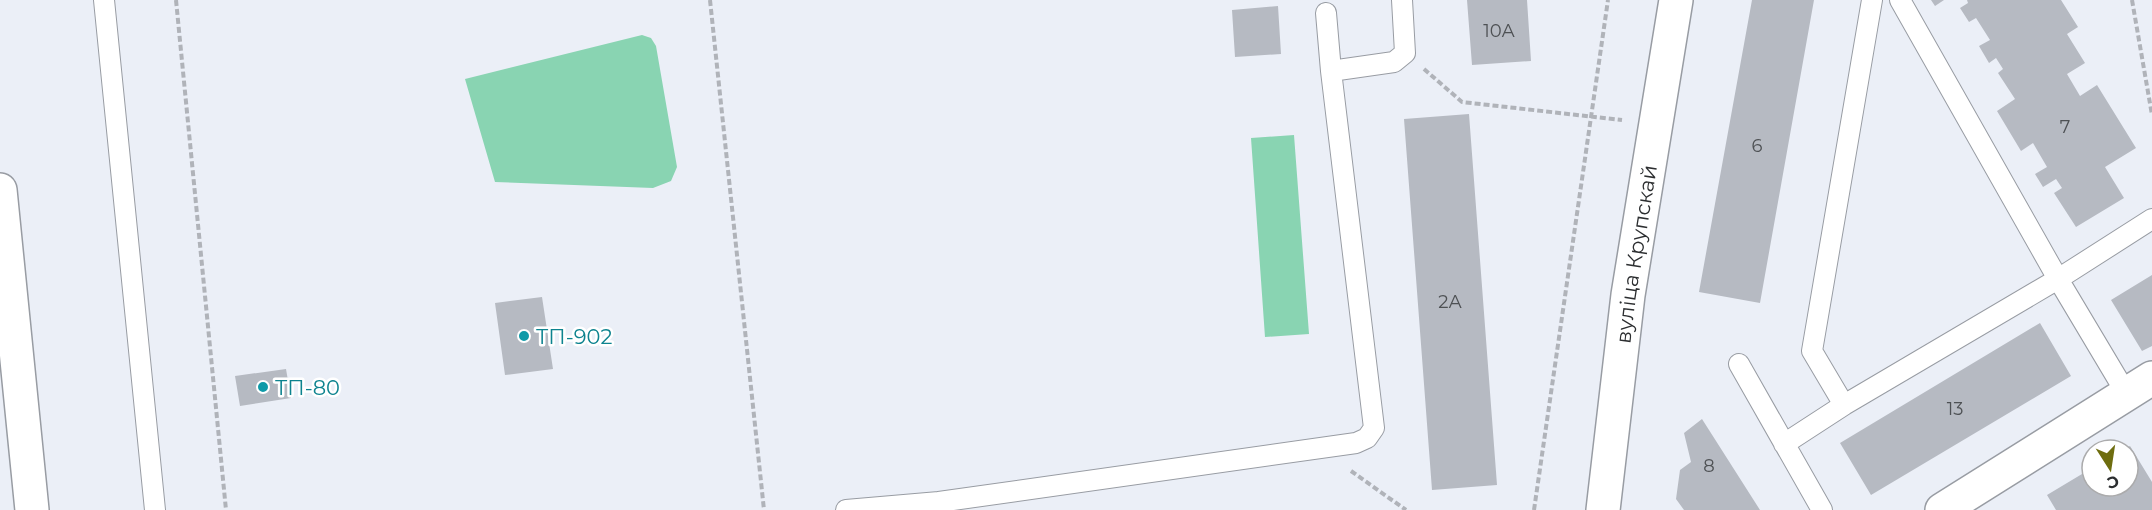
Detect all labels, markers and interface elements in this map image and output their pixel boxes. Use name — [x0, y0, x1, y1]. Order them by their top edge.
house number: 10А — [1483, 20, 1515, 42]
house number: 7 — [2060, 116, 2070, 138]
house number: 6 — [1752, 135, 1763, 157]
street label: вуліца Крупскай — [1610, 163, 1661, 345]
house number: 2А — [1438, 291, 1462, 313]
place label: ТП-902 — [536, 324, 612, 349]
marker: ТП-902 — [517, 329, 531, 343]
place label: ТП-80 — [275, 375, 340, 400]
marker: ТП-80 — [256, 380, 270, 394]
house number: 13 — [1947, 398, 1963, 420]
north arrow — [2080, 438, 2140, 498]
house number: 8 — [1703, 455, 1715, 477]
text: С — [2105, 472, 2121, 493]

